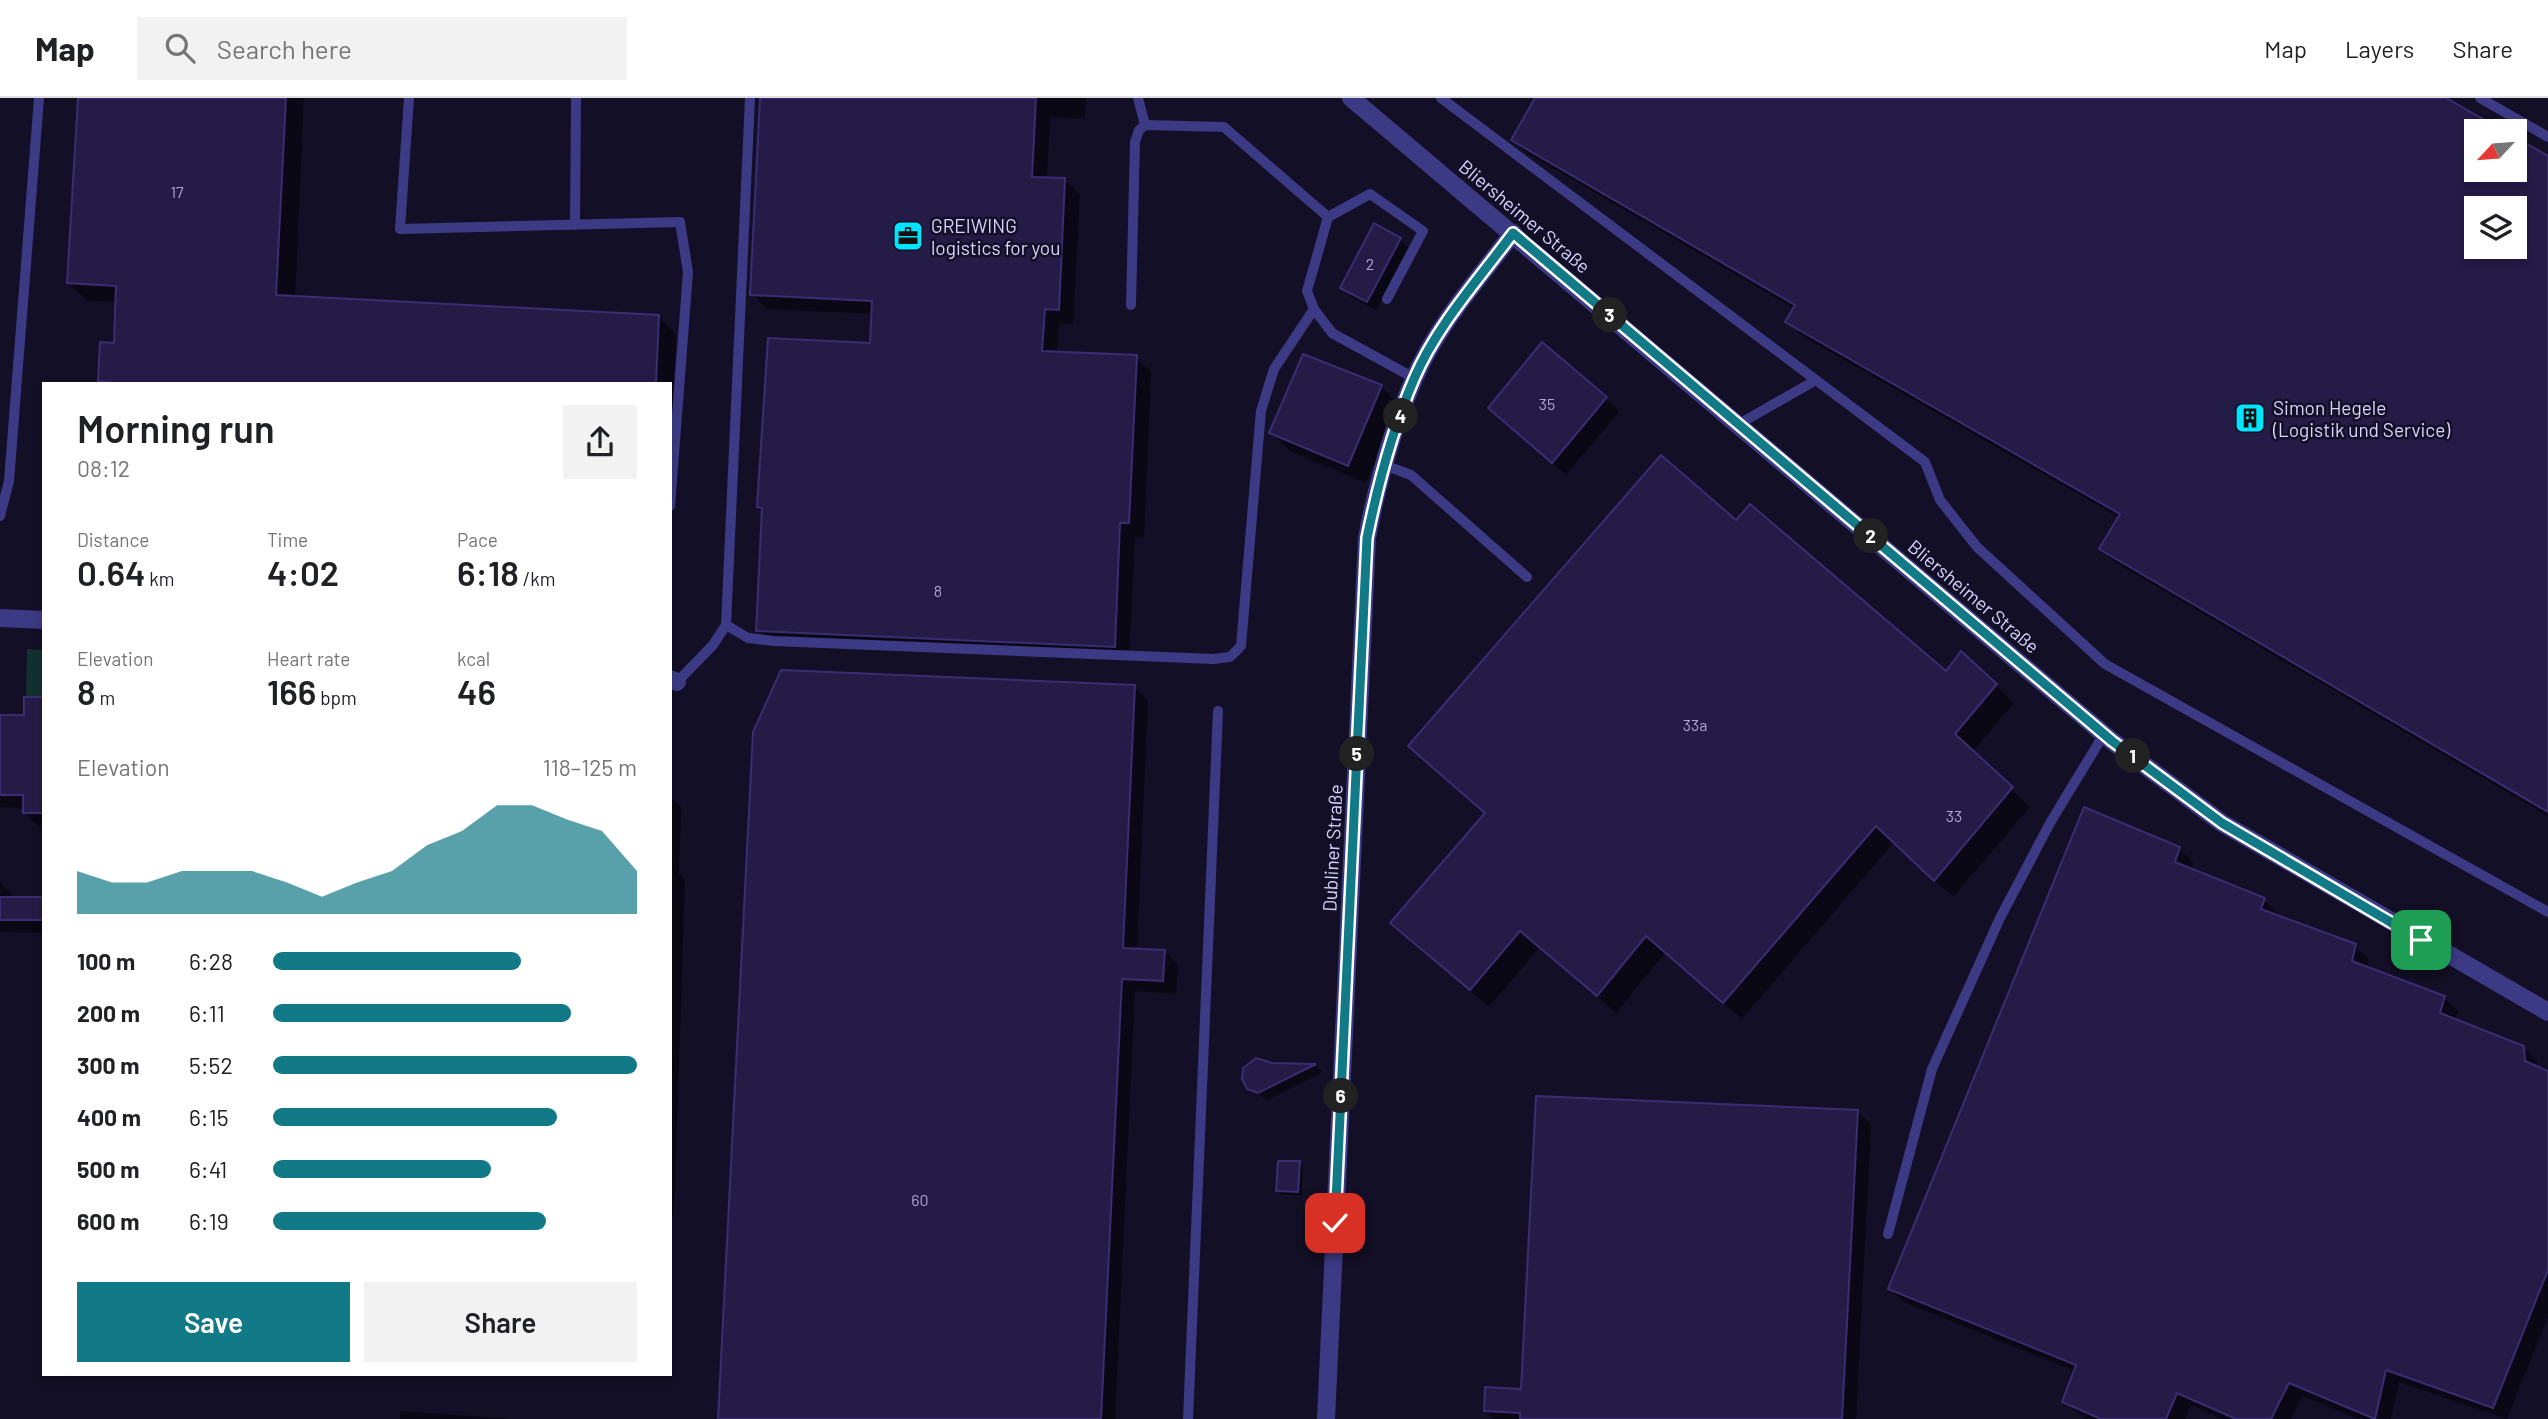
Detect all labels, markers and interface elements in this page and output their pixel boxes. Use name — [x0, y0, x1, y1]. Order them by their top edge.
search box — [137, 17, 627, 80]
text: Map — [35, 28, 95, 68]
icon: search — [161, 29, 199, 67]
text: Search here — [217, 33, 352, 64]
text: Map — [2264, 34, 2307, 63]
text: Layers — [2345, 34, 2414, 63]
text: Share — [2452, 34, 2513, 63]
north arrow — [2464, 119, 2527, 182]
map controls — [2464, 119, 2527, 259]
street label: Bliersheimer Straße — [1455, 154, 1595, 278]
house number: 17 — [170, 182, 184, 201]
button: layers — [2464, 196, 2527, 259]
place label: GREIWING logistics for you — [931, 214, 1060, 259]
office icon: GREIWING logistics for you — [891, 219, 925, 253]
house number: 2 — [1366, 254, 1374, 273]
pin: 3 — [1592, 298, 1628, 332]
text: 3 — [1604, 303, 1615, 326]
house number: 35 — [1539, 394, 1555, 413]
place label: Simon Hegele (Logistik und Service) — [2272, 396, 2451, 441]
pin: 4 — [1384, 398, 1418, 434]
building icon: Simon Hegele (Logistik und Service) — [2233, 401, 2267, 435]
text: 4 — [1395, 404, 1406, 427]
text: Morning run — [77, 405, 275, 451]
button: share — [563, 405, 637, 479]
text: 08:12 — [77, 454, 130, 482]
pin: 2 — [1854, 518, 1888, 554]
text: 2 — [1865, 524, 1876, 547]
text: Distance — [77, 528, 149, 551]
text: Time — [267, 528, 308, 551]
text: Pace — [457, 528, 498, 551]
street label: Bliersheimer Straße — [1904, 534, 2044, 658]
text: 0.64 — [77, 551, 145, 593]
text: 4:02 — [267, 551, 339, 593]
text: 6:18 — [457, 551, 519, 593]
text: km — [145, 567, 174, 590]
text: /km — [519, 567, 556, 590]
house number: 8 — [934, 581, 942, 600]
text: Elevation — [77, 647, 154, 670]
text: Heart rate — [267, 647, 350, 670]
text: kcal — [457, 647, 490, 670]
text: 8 — [77, 670, 96, 712]
text: 166 — [267, 670, 316, 712]
text: 46 — [457, 670, 496, 712]
text: m — [96, 686, 115, 709]
text: bpm — [316, 686, 357, 709]
house number: 33a — [1683, 715, 1707, 734]
pin: 5 — [1340, 736, 1374, 772]
pin: 1 — [2116, 738, 2150, 774]
text: 5 — [1351, 742, 1362, 765]
text: 1 — [2129, 744, 2136, 767]
text: Elevation — [77, 753, 170, 781]
text: 118–125 m — [543, 753, 637, 781]
street label: Dubliner Straße — [1317, 784, 1347, 912]
house number: 33 — [1946, 806, 1962, 825]
pin — [2391, 910, 2451, 970]
icon: arrive — [2402, 921, 2440, 959]
text: 100 m — [77, 947, 135, 975]
text: 6:28 — [189, 947, 233, 975]
text: 200 m — [77, 999, 140, 1027]
text: 6:11 — [189, 999, 225, 1027]
text: 300 m — [77, 1051, 139, 1079]
text: 5:52 — [189, 1051, 233, 1079]
pin: 6 — [1324, 1079, 1358, 1114]
text: 6 — [1335, 1084, 1346, 1107]
text: 400 m — [77, 1103, 141, 1131]
text: 6:15 — [189, 1103, 229, 1131]
text: 500 m — [77, 1155, 139, 1183]
text: 6:41 — [189, 1155, 227, 1183]
house number: 60 — [911, 1190, 929, 1209]
pin — [1305, 1193, 1365, 1253]
icon: check — [1316, 1204, 1354, 1242]
text: 600 m — [77, 1207, 139, 1235]
text: 6:19 — [189, 1207, 229, 1235]
button: Save — [77, 1282, 350, 1362]
button: Share — [364, 1282, 637, 1362]

